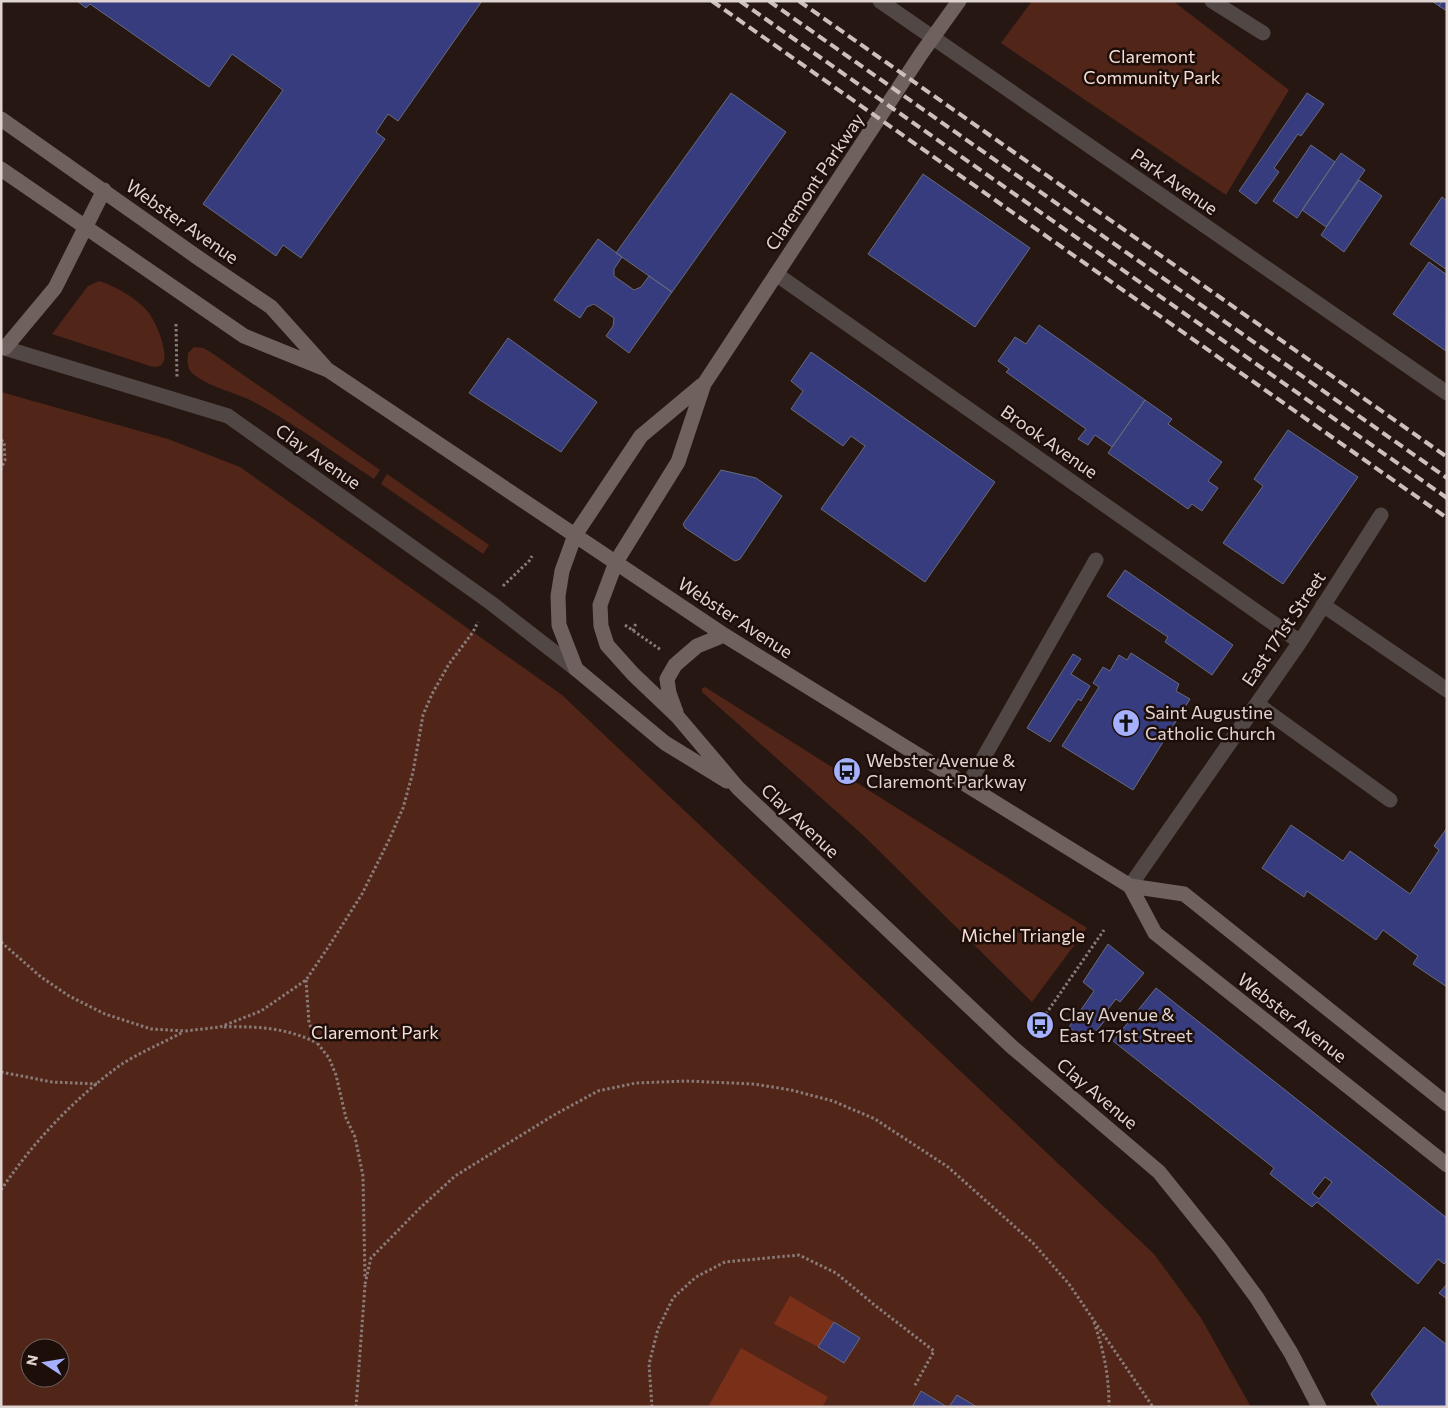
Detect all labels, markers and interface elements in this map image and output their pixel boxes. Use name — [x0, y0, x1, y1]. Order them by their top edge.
park label: Claremont Community Park — [1083, 45, 1221, 88]
street label: Claremont Parkway — [760, 109, 868, 254]
street label: Park Avenue — [1127, 143, 1222, 219]
street label: Webster Avenue — [122, 174, 243, 268]
street label: Brook Avenue — [997, 400, 1102, 483]
street label: Clay Avenue — [272, 419, 365, 494]
street label: East 171st Street — [1237, 567, 1330, 690]
street label: Webster Avenue — [674, 572, 797, 662]
place label: Saint Augustine Catholic Church — [1145, 701, 1276, 744]
church icon: Saint Augustine Catholic Church — [1111, 708, 1141, 738]
place label: Webster Avenue & Claremont Parkway — [866, 749, 1027, 792]
bus stop icon: Webster Avenue & Claremont Parkway — [832, 756, 862, 786]
street label: Clay Avenue — [757, 779, 844, 862]
park label: Michel Triangle — [961, 924, 1085, 946]
street label: Webster Avenue — [1234, 968, 1352, 1067]
place label: Clay Avenue & East 171st Street — [1059, 1003, 1193, 1046]
bus stop icon: Clay Avenue & East 171st Street — [1025, 1010, 1055, 1040]
park label: Claremont Park — [311, 1021, 439, 1043]
street label: Clay Avenue — [1053, 1053, 1143, 1133]
north arrow — [20, 1338, 70, 1388]
text: N — [22, 1353, 41, 1367]

